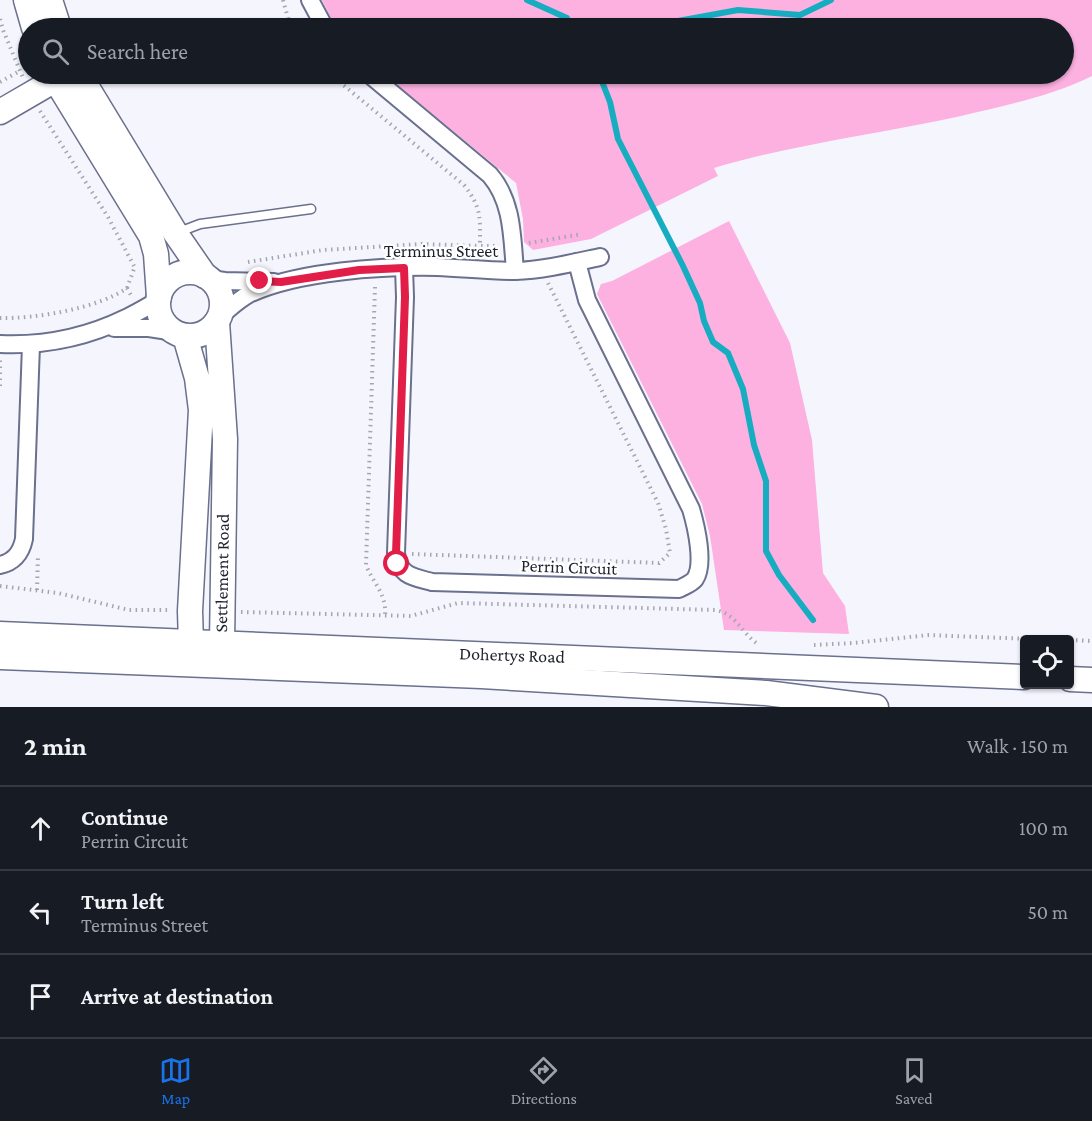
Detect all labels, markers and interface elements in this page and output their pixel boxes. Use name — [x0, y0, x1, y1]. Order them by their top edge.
search box — [18, 18, 1074, 84]
icon: search — [39, 35, 72, 68]
text: Search here — [87, 39, 188, 64]
street label: Terminus Street — [384, 241, 499, 261]
route end — [246, 267, 272, 293]
street label: Settlement Road — [211, 513, 233, 633]
route start — [383, 550, 409, 576]
street label: Perrin Circuit — [521, 555, 618, 579]
map controls — [1020, 635, 1074, 689]
button: locate — [1020, 635, 1074, 689]
street label: Dohertys Road — [459, 643, 566, 667]
text: 2 min — [24, 732, 87, 761]
text: Walk · 150 m — [967, 735, 1068, 757]
text: Continue — [81, 805, 168, 830]
icon: ahead — [24, 812, 57, 845]
text: 100 m — [1019, 817, 1068, 839]
text: Perrin Circuit — [81, 830, 188, 852]
text: Turn left — [81, 889, 164, 914]
icon: left — [24, 896, 57, 929]
text: 50 m — [1027, 901, 1068, 923]
text: Terminus Street — [81, 914, 208, 936]
icon: arrive — [24, 980, 57, 1013]
text: Arrive at destination — [81, 984, 273, 1009]
tab: Map — [159, 1054, 192, 1107]
tab: Directions — [511, 1054, 577, 1107]
tab: Saved — [895, 1054, 933, 1107]

